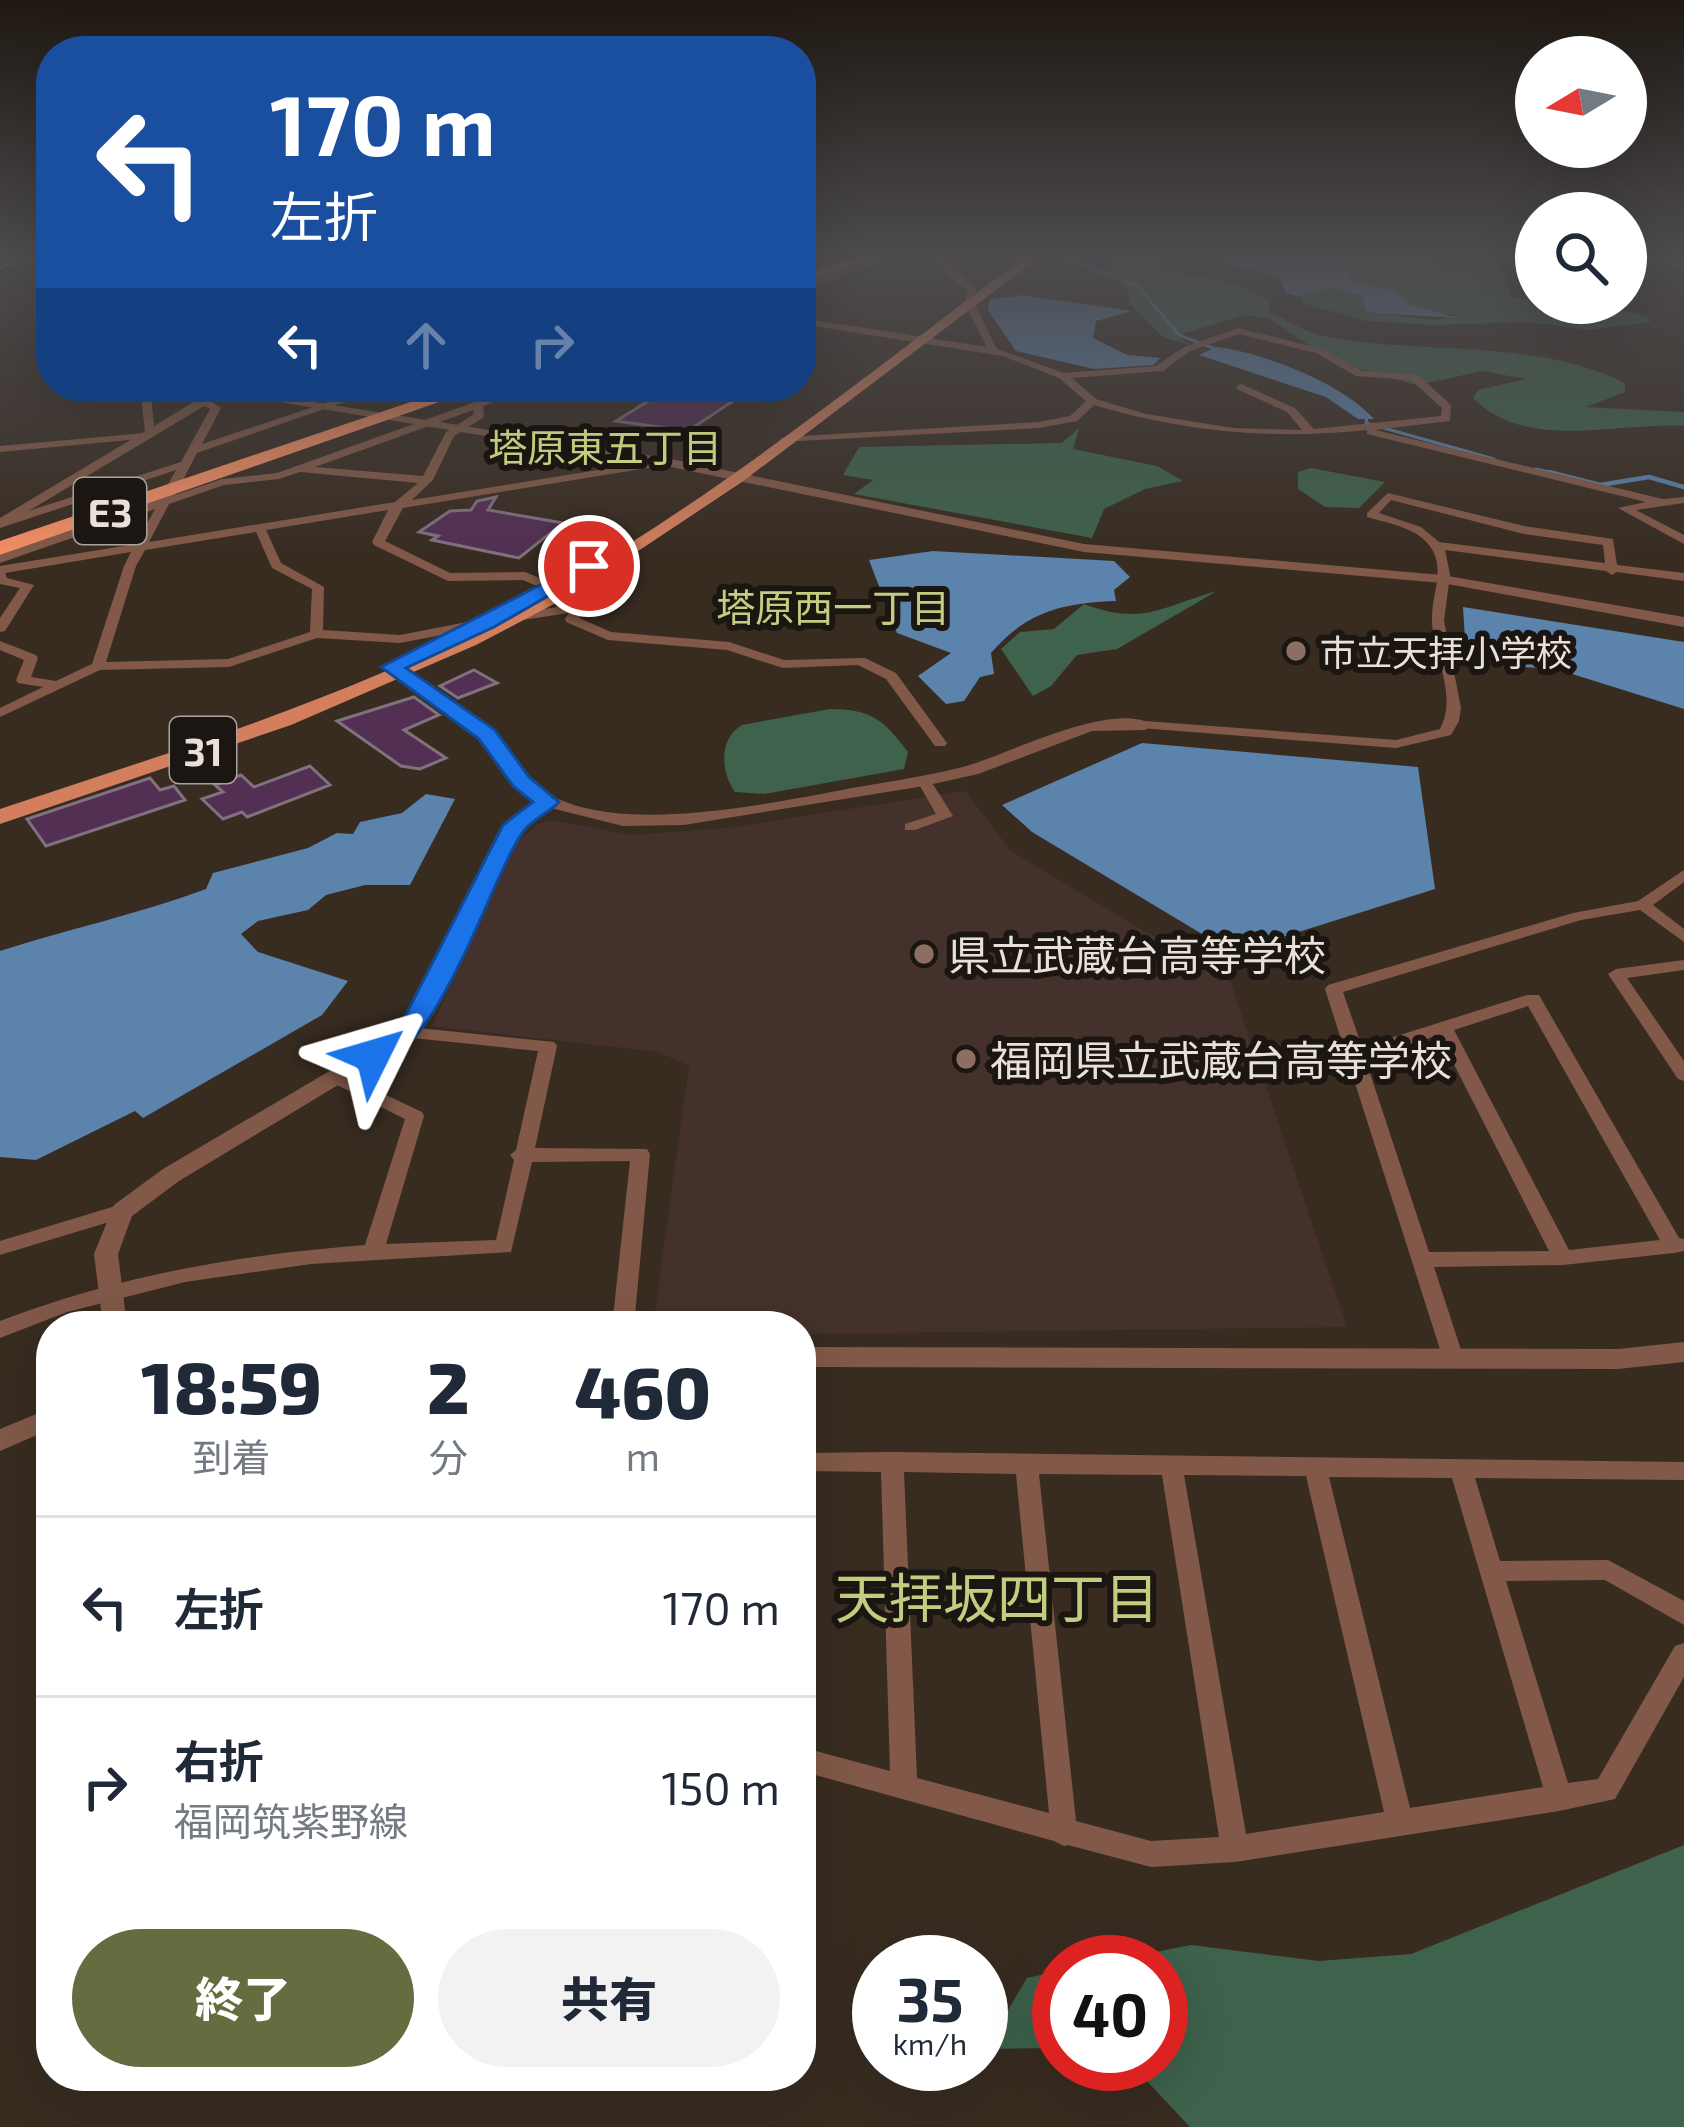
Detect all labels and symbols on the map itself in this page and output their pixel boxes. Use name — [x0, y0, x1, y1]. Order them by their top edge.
north arrow — [1515, 36, 1647, 168]
district label: 塔原東五丁目 — [488, 423, 722, 470]
road number: E3 — [74, 478, 146, 544]
pin — [538, 515, 640, 617]
district label: 塔原西一丁目 — [716, 583, 950, 630]
place label: 市立天拝小学校 — [1320, 630, 1572, 673]
marker: 市立天拝小学校 — [1283, 638, 1309, 664]
road number: 31 — [170, 717, 236, 783]
place label: 県立武蔵台高等学校 — [948, 929, 1326, 979]
marker: 県立武蔵台高等学校 — [911, 941, 937, 967]
position arrow — [310, 993, 436, 1119]
place label: 福岡県立武蔵台高等学校 — [990, 1034, 1452, 1084]
marker: 福岡県立武蔵台高等学校 — [953, 1046, 979, 1072]
district label: 天拝坂四丁目 — [835, 1564, 1159, 1629]
speed limit sign: 40 — [1032, 1935, 1188, 2091]

